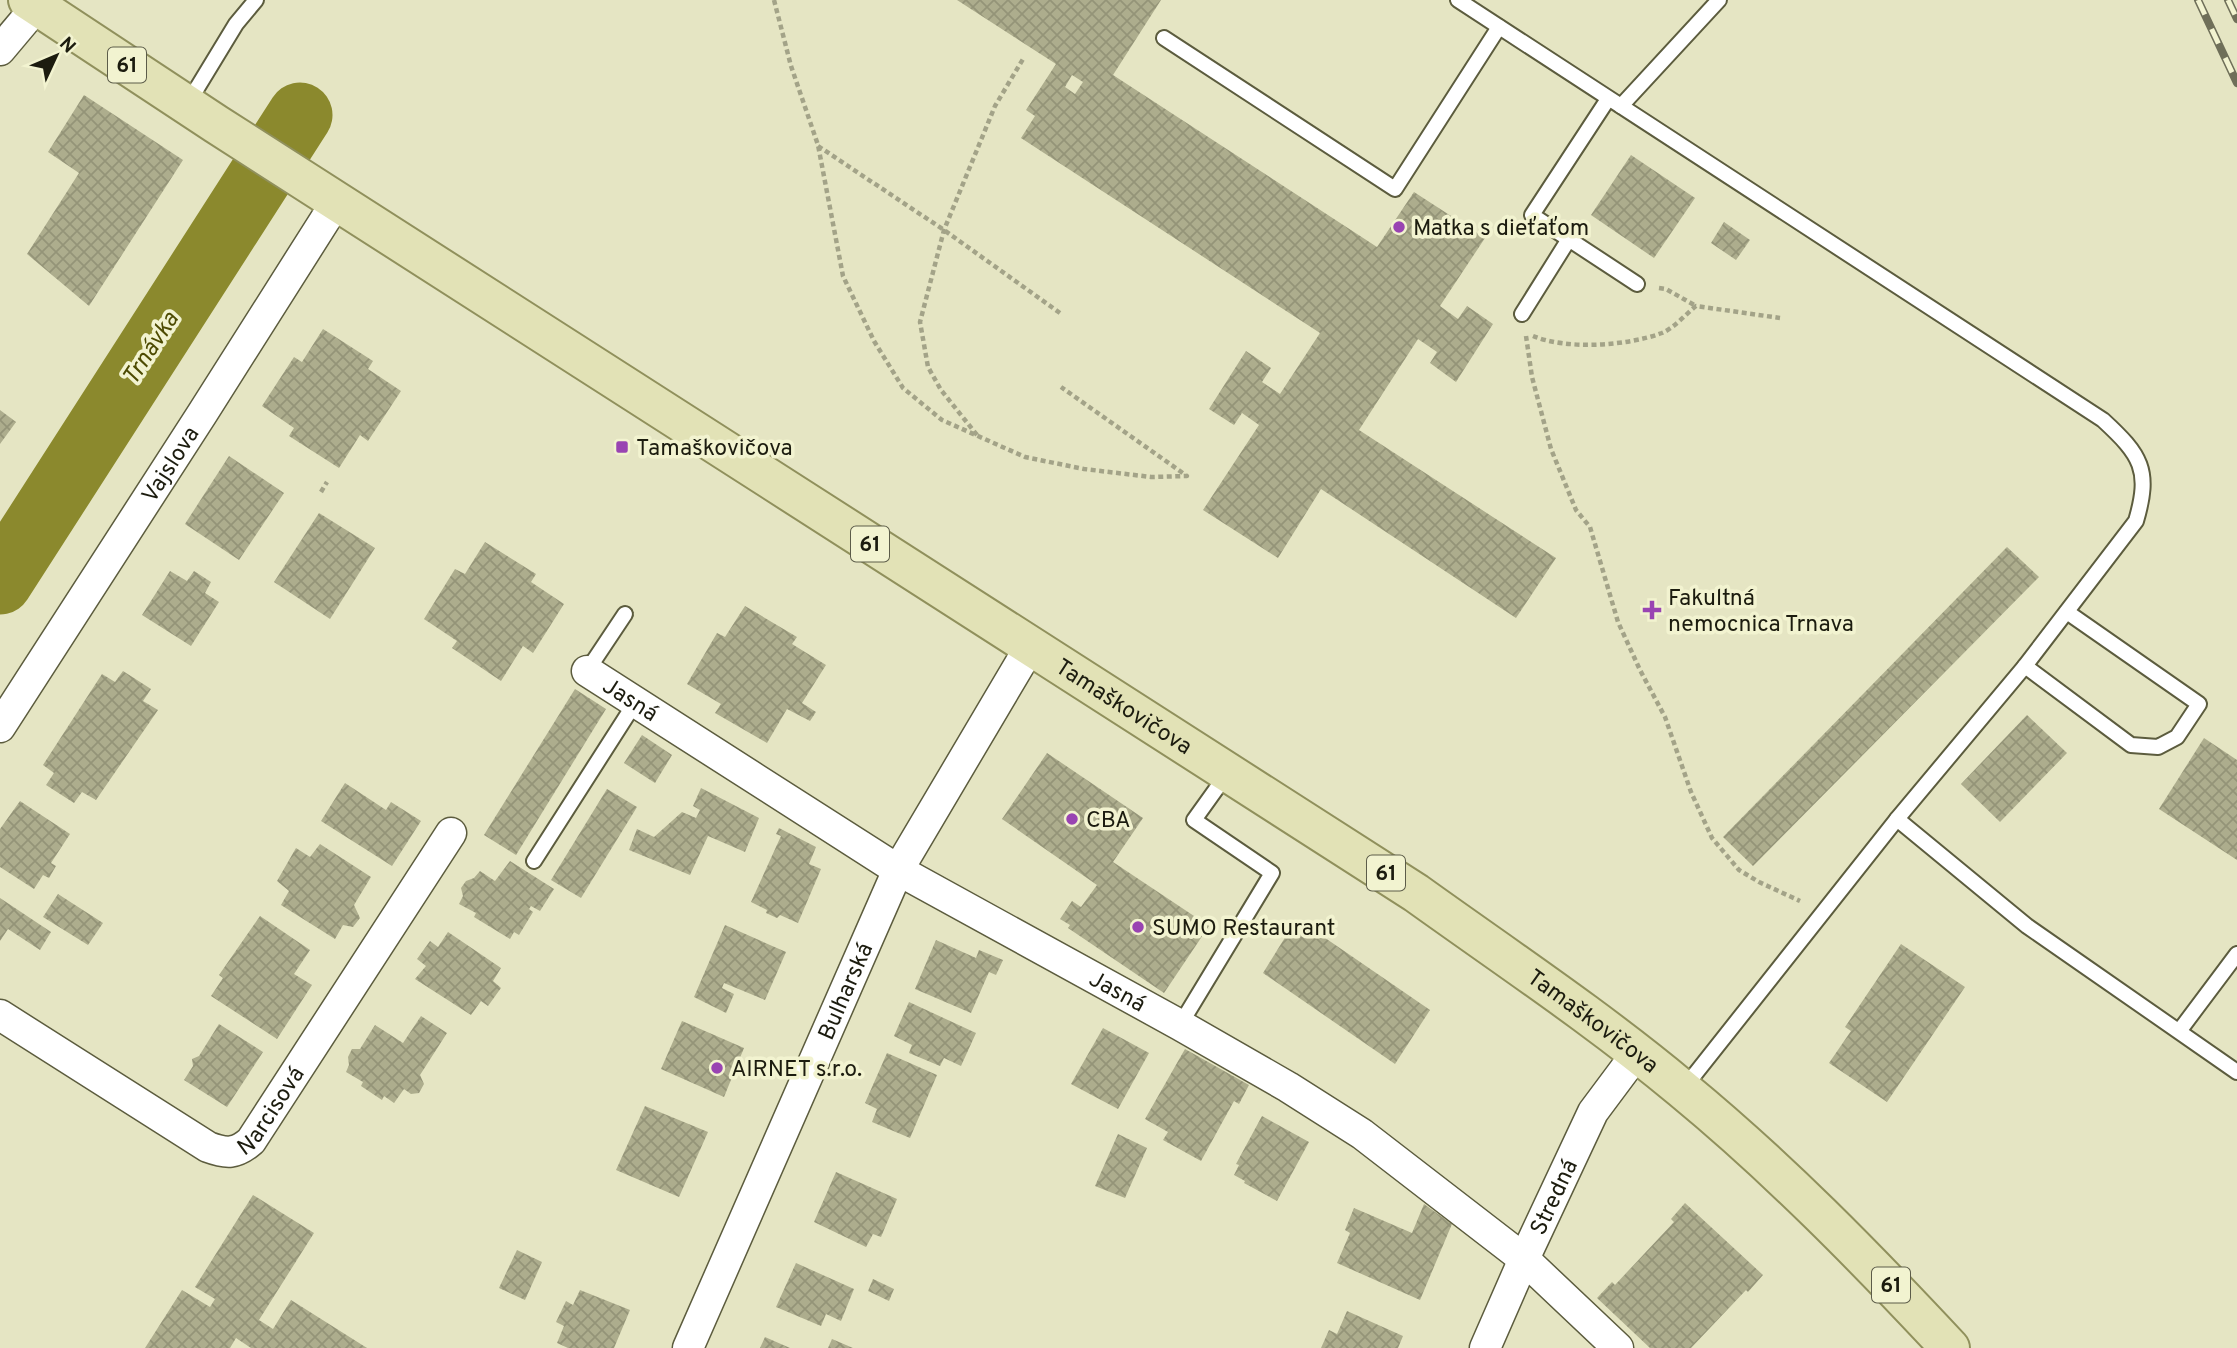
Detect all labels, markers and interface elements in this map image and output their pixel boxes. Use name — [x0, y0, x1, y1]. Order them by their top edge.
north arrow — [21, 21, 91, 91]
text: N — [53, 32, 80, 59]
road number: 61 — [108, 48, 146, 82]
place label: Matka s dieťaťom — [1413, 215, 1589, 244]
marker: Matka s dieťaťom — [1391, 219, 1407, 235]
water label: Trnávka — [117, 306, 187, 391]
street label: Vajslova — [137, 422, 207, 509]
place label: Tamaškovičova — [636, 435, 793, 464]
marker: Tamaškovičova — [614, 439, 630, 455]
road number: 61 — [851, 526, 889, 562]
place label: Fakultná nemocnica Trnava — [1668, 585, 1854, 640]
marker: Fakultná nemocnica Trnava — [1642, 600, 1662, 620]
street label: Tamaškovičova — [1049, 654, 1197, 763]
street label: Jasná — [596, 673, 663, 730]
place label: CBA — [1086, 807, 1131, 836]
marker: CBA — [1064, 811, 1080, 827]
road number: 61 — [1367, 856, 1405, 890]
place label: SUMO Restaurant — [1152, 915, 1336, 944]
marker: SUMO Restaurant — [1130, 919, 1146, 935]
street label: Bulharská — [813, 939, 881, 1045]
street label: Tamaškovičova — [1520, 964, 1663, 1081]
street label: Jasná — [1083, 966, 1150, 1020]
place label: AIRNET s.r.o. — [731, 1056, 862, 1085]
marker: AIRNET s.r.o. — [709, 1060, 725, 1076]
street label: Narcisová — [232, 1062, 312, 1163]
street label: Stredná — [1525, 1155, 1586, 1240]
road number: 61 — [1872, 1268, 1910, 1302]

